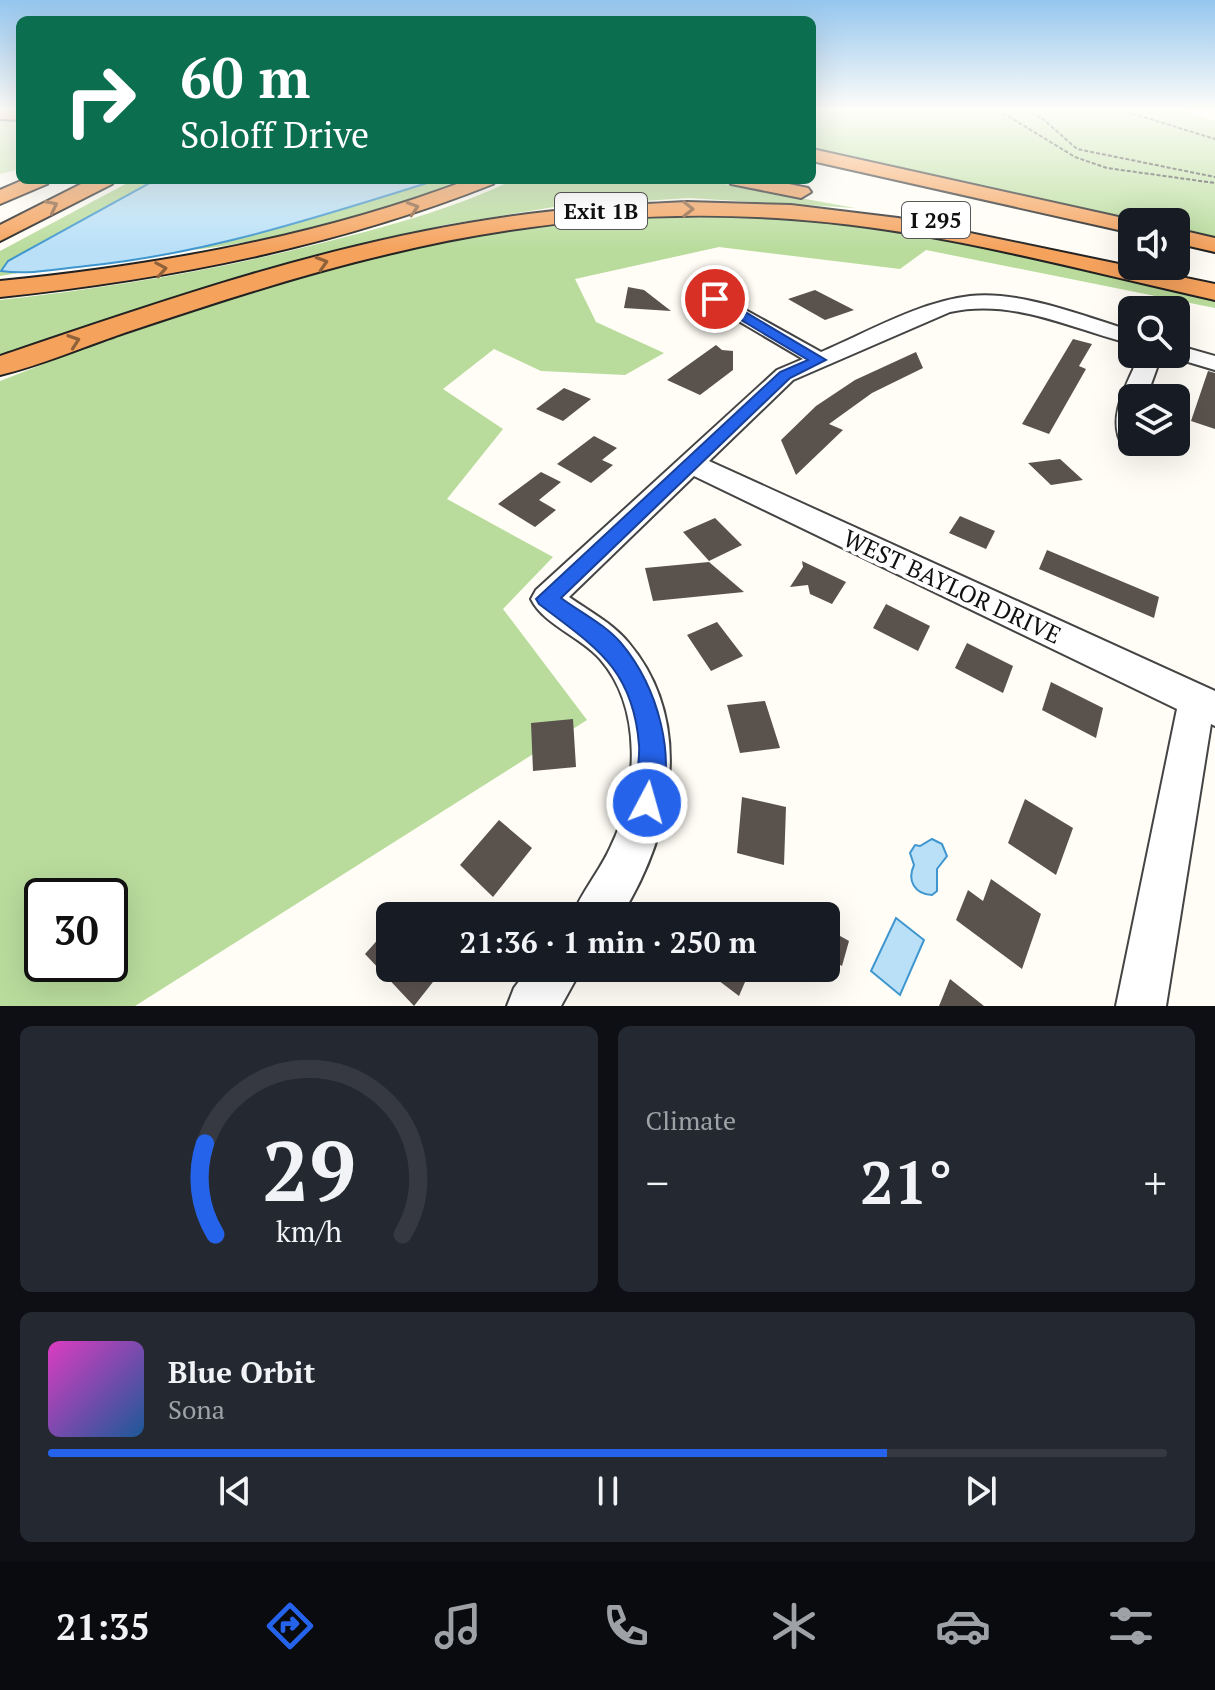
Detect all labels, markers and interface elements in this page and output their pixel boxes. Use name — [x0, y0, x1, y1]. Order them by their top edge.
text: 60 m — [180, 40, 310, 114]
icon: right — [48, 48, 152, 152]
text: Soloff Drive — [180, 111, 369, 158]
road number: Exit 1B — [555, 193, 647, 229]
one-way arrow — [682, 200, 695, 218]
one-way arrow — [44, 201, 59, 216]
one-way arrow — [405, 201, 419, 217]
road number: I 295 — [902, 202, 970, 238]
map controls — [1118, 208, 1190, 456]
button: sound — [1118, 208, 1190, 280]
one-way arrow — [314, 256, 328, 272]
one-way arrow — [154, 261, 167, 278]
pin — [681, 265, 749, 333]
icon: arrive — [693, 277, 737, 321]
button: search — [1118, 296, 1190, 368]
one-way arrow — [66, 334, 80, 350]
button: layers — [1118, 384, 1190, 456]
street label: WEST BAYLOR DRIVE — [838, 522, 1067, 651]
position arrow — [605, 761, 689, 845]
speed limit sign: 30 — [24, 878, 128, 982]
text: 21:36 · 1 min · 250 m — [460, 922, 756, 962]
text: Climate — [646, 1103, 736, 1137]
text: 29 — [262, 1115, 356, 1225]
text: 21° — [860, 1142, 953, 1221]
text: − — [646, 1153, 669, 1212]
text: + — [1144, 1153, 1167, 1212]
text: km/h — [276, 1212, 342, 1250]
text: Blue Orbit — [168, 1352, 315, 1392]
text: Sona — [168, 1392, 225, 1426]
icon: previous — [213, 1469, 257, 1513]
icon: pause — [586, 1469, 630, 1513]
icon: next — [959, 1469, 1003, 1513]
icon: directions — [262, 1598, 318, 1654]
icon: music — [430, 1598, 486, 1654]
icon: phone — [598, 1598, 654, 1654]
icon: climate — [766, 1598, 822, 1654]
icon: car — [935, 1598, 991, 1654]
icon: filters — [1103, 1598, 1159, 1654]
text: 21:35 — [56, 1603, 150, 1650]

